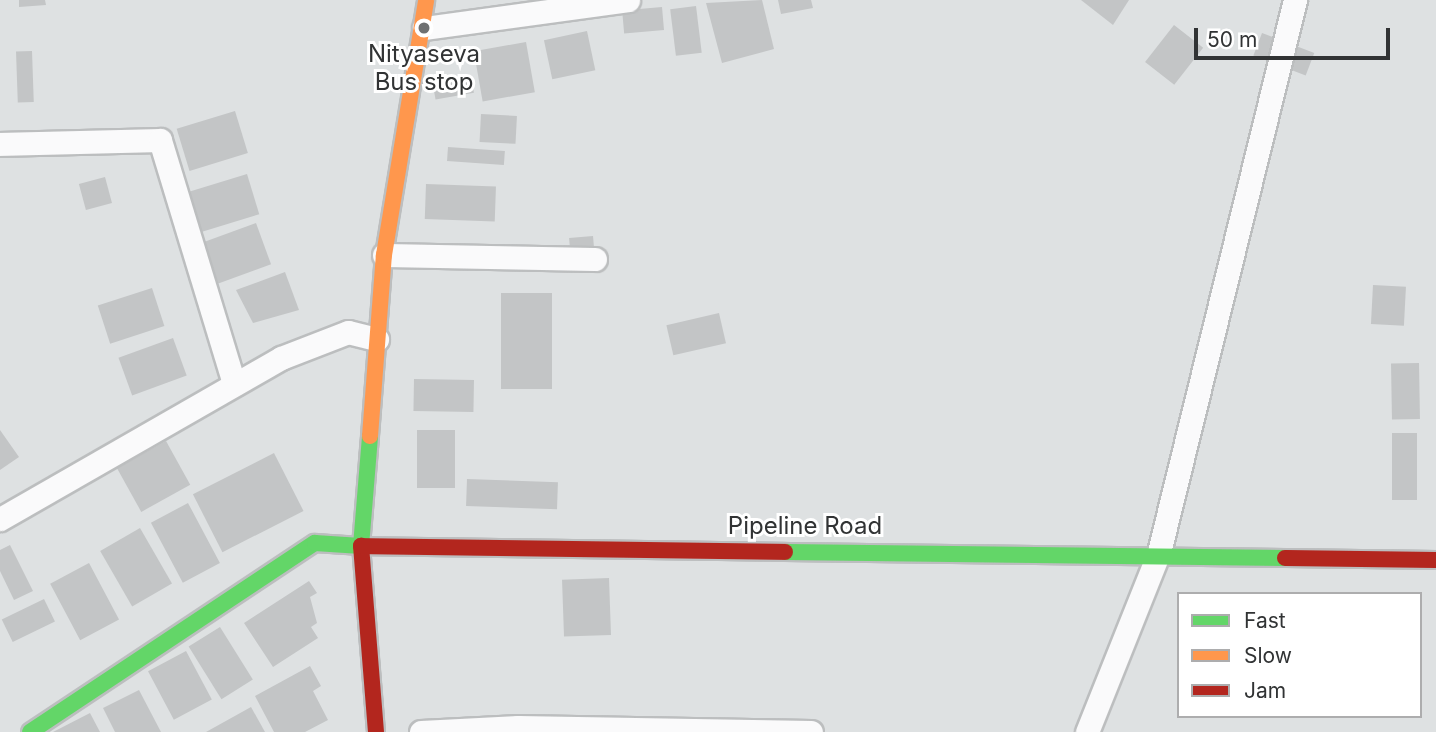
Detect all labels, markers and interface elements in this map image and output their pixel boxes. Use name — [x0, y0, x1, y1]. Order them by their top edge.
scale bar — [1198, 14, 1394, 58]
marker: Nityaseva Bus stop — [416, 20, 432, 36]
text: 50 m — [1207, 27, 1257, 52]
place label: Nityaseva Bus stop — [368, 40, 480, 96]
street label: Pipeline Road — [728, 512, 882, 540]
legend — [1177, 592, 1422, 718]
text: Fast — [1244, 608, 1286, 633]
text: Slow — [1244, 643, 1292, 668]
text: Jam — [1244, 678, 1286, 703]

